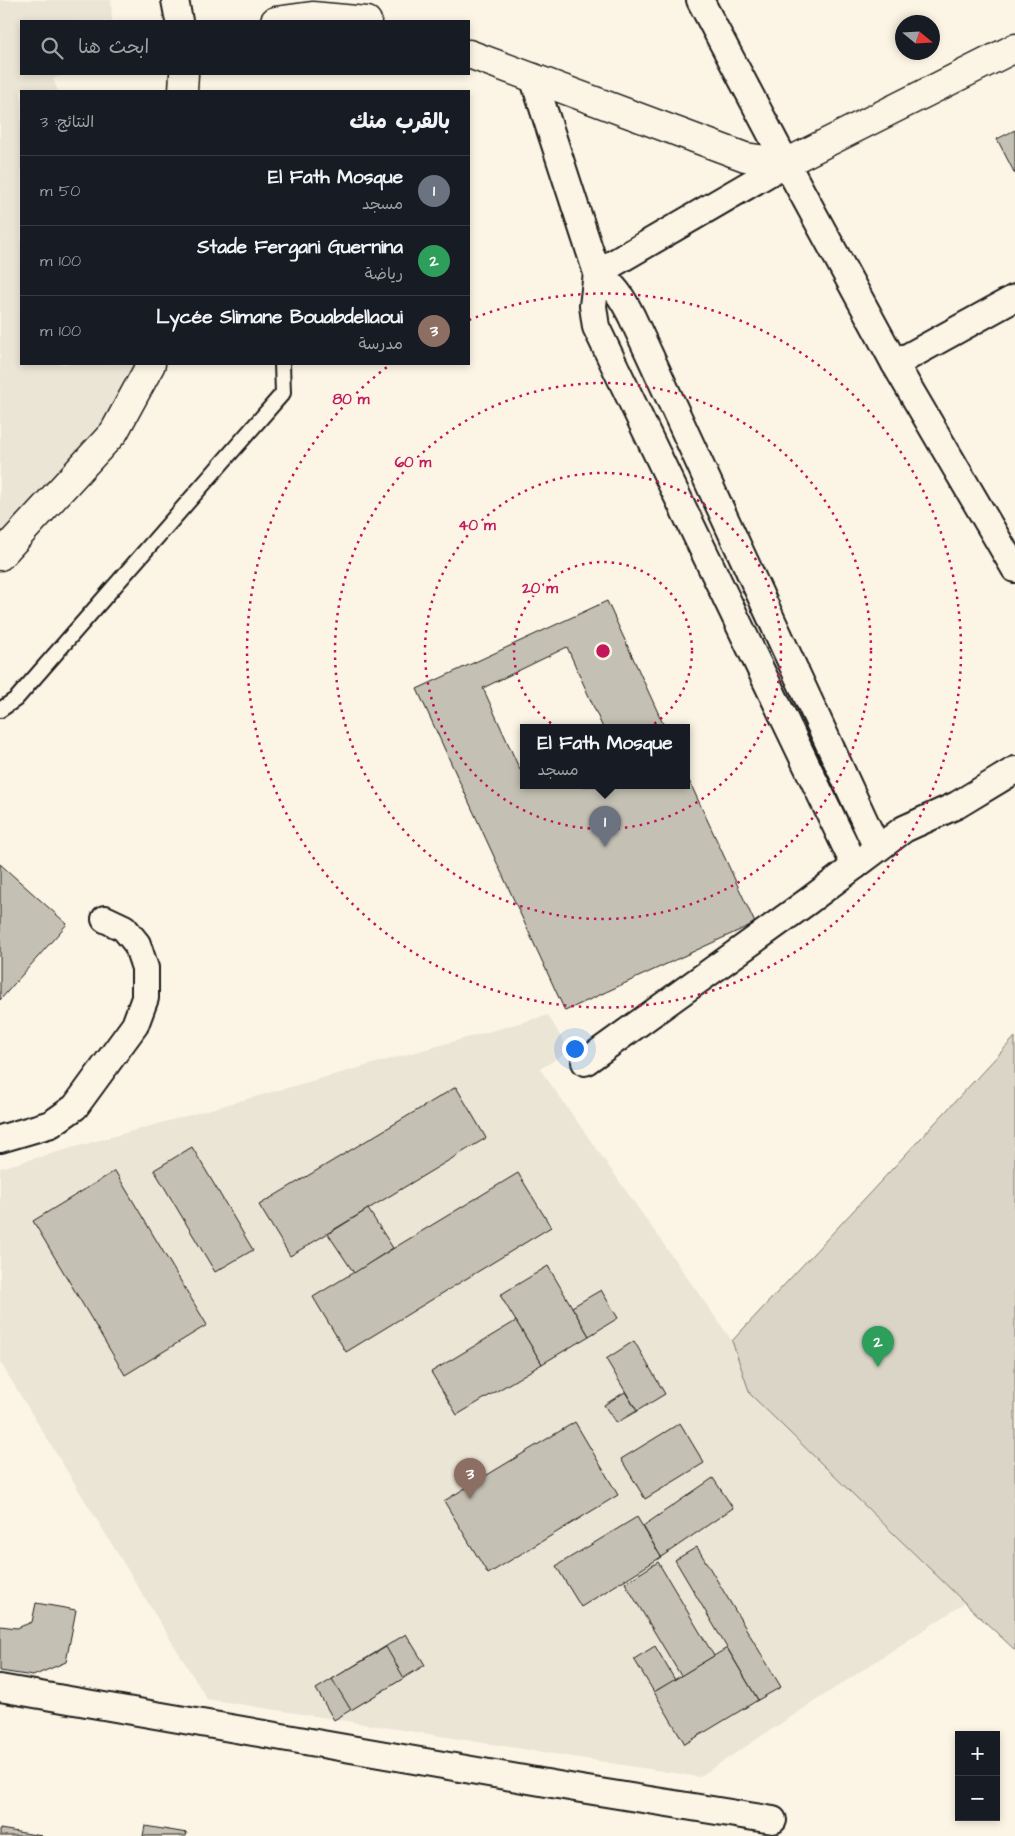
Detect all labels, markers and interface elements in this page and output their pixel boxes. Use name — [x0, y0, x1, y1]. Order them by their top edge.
north arrow — [895, 15, 940, 60]
search box — [20, 20, 470, 75]
icon: search — [38, 34, 66, 62]
text: ابحث هنا — [78, 34, 149, 61]
text: بالقرب منك — [349, 107, 450, 136]
text: النتائج: 3 — [40, 111, 94, 133]
text: El Fath Mosque — [268, 164, 403, 191]
text: 50 m — [40, 180, 80, 202]
text: 1 — [433, 180, 435, 202]
text: مسجد — [362, 193, 403, 215]
text: Stade Fergani Guernina — [197, 234, 403, 261]
text: 100 m — [40, 250, 81, 272]
text: 2 — [429, 250, 439, 272]
text: رياضة — [365, 263, 403, 285]
text: Lycée Slimane Bouabdellaoui — [156, 304, 403, 331]
text: 100 m — [40, 320, 81, 342]
text: 3 — [430, 320, 438, 342]
text: مدرسة — [358, 333, 403, 355]
text: 80 m — [333, 389, 370, 410]
text: 60 m — [395, 452, 432, 473]
text: 40 m — [458, 515, 496, 536]
text: 20 m — [521, 578, 558, 599]
centre of rings — [594, 642, 612, 660]
popup — [520, 724, 690, 789]
text: El Fath Mosque — [538, 730, 673, 757]
text: مسجد — [538, 759, 579, 781]
pin: 1 — [589, 806, 621, 847]
your location — [562, 1036, 588, 1062]
pin: 2 — [862, 1326, 894, 1367]
pin: 3 — [454, 1458, 486, 1499]
map controls — [955, 1731, 1000, 1821]
button: + — [955, 1731, 1000, 1776]
button: − — [955, 1776, 1000, 1821]

